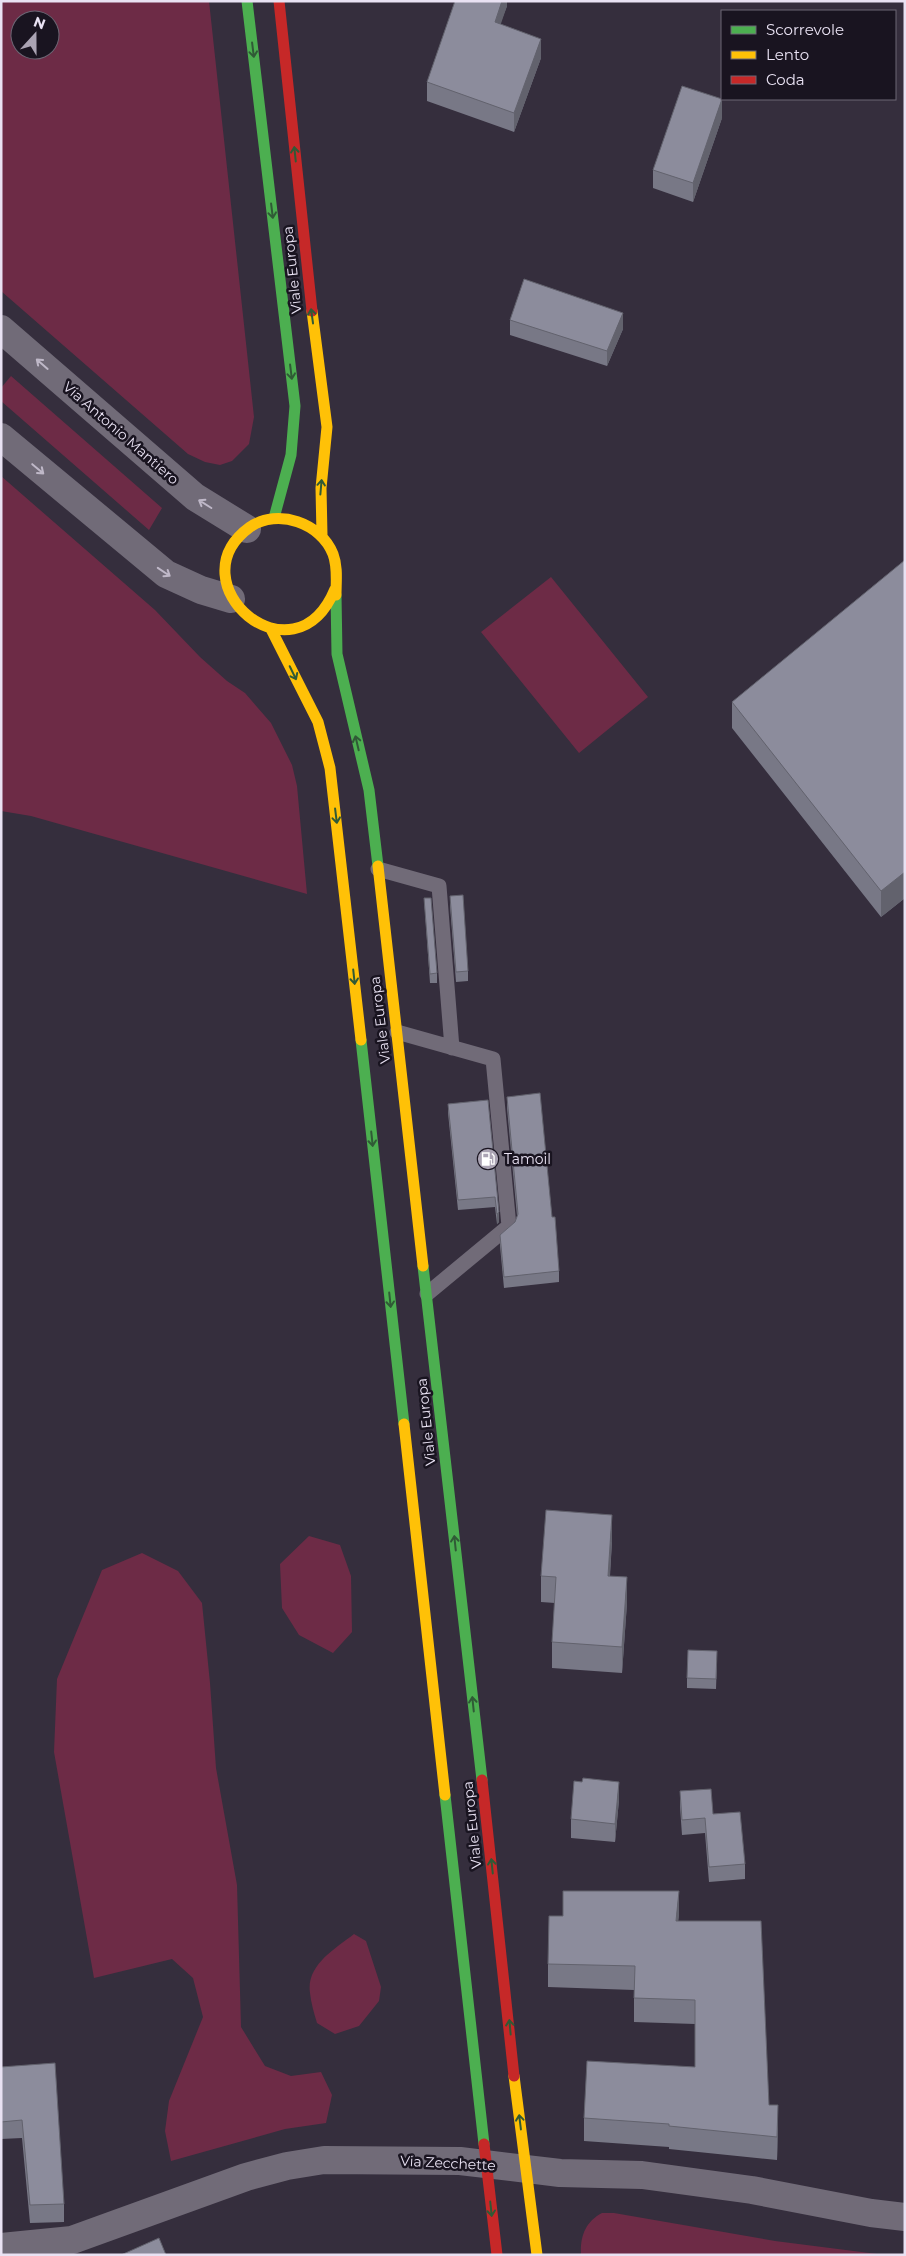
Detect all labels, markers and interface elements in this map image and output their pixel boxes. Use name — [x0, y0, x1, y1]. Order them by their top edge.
north arrow — [10, 10, 60, 60]
legend — [721, 10, 896, 100]
text: N — [31, 12, 48, 33]
text: Scorrevole — [766, 20, 844, 39]
one-way arrow — [248, 41, 258, 57]
text: Lento — [766, 45, 809, 64]
text: Coda — [766, 70, 805, 89]
one-way arrow — [290, 146, 300, 162]
one-way arrow — [267, 203, 277, 219]
street label: Viale Europa — [278, 225, 306, 315]
one-way arrow — [307, 308, 317, 324]
one-way arrow — [35, 358, 48, 370]
one-way arrow — [286, 364, 296, 380]
street label: Via Antonio Mantiero — [59, 378, 183, 488]
one-way arrow — [31, 464, 44, 475]
one-way arrow — [317, 479, 326, 495]
one-way arrow — [199, 498, 213, 508]
one-way arrow — [157, 567, 171, 577]
one-way arrow — [289, 665, 298, 680]
one-way arrow — [352, 735, 361, 751]
one-way arrow — [331, 808, 341, 824]
one-way arrow — [349, 969, 359, 985]
street label: Viale Europa — [366, 975, 394, 1065]
one-way arrow — [367, 1131, 377, 1147]
fuel station icon: Tamoil — [476, 1147, 500, 1171]
place label: Tamoil — [504, 1150, 551, 1168]
one-way arrow — [385, 1292, 395, 1308]
street label: Viale Europa — [412, 1377, 440, 1467]
one-way arrow — [450, 1535, 460, 1551]
one-way arrow — [468, 1696, 478, 1712]
street label: Viale Europa — [458, 1780, 486, 1870]
one-way arrow — [487, 1858, 497, 1874]
one-way arrow — [505, 2019, 515, 2035]
one-way arrow — [515, 2114, 525, 2130]
street label: Via Zecchette — [400, 2152, 496, 2174]
one-way arrow — [487, 2201, 496, 2217]

